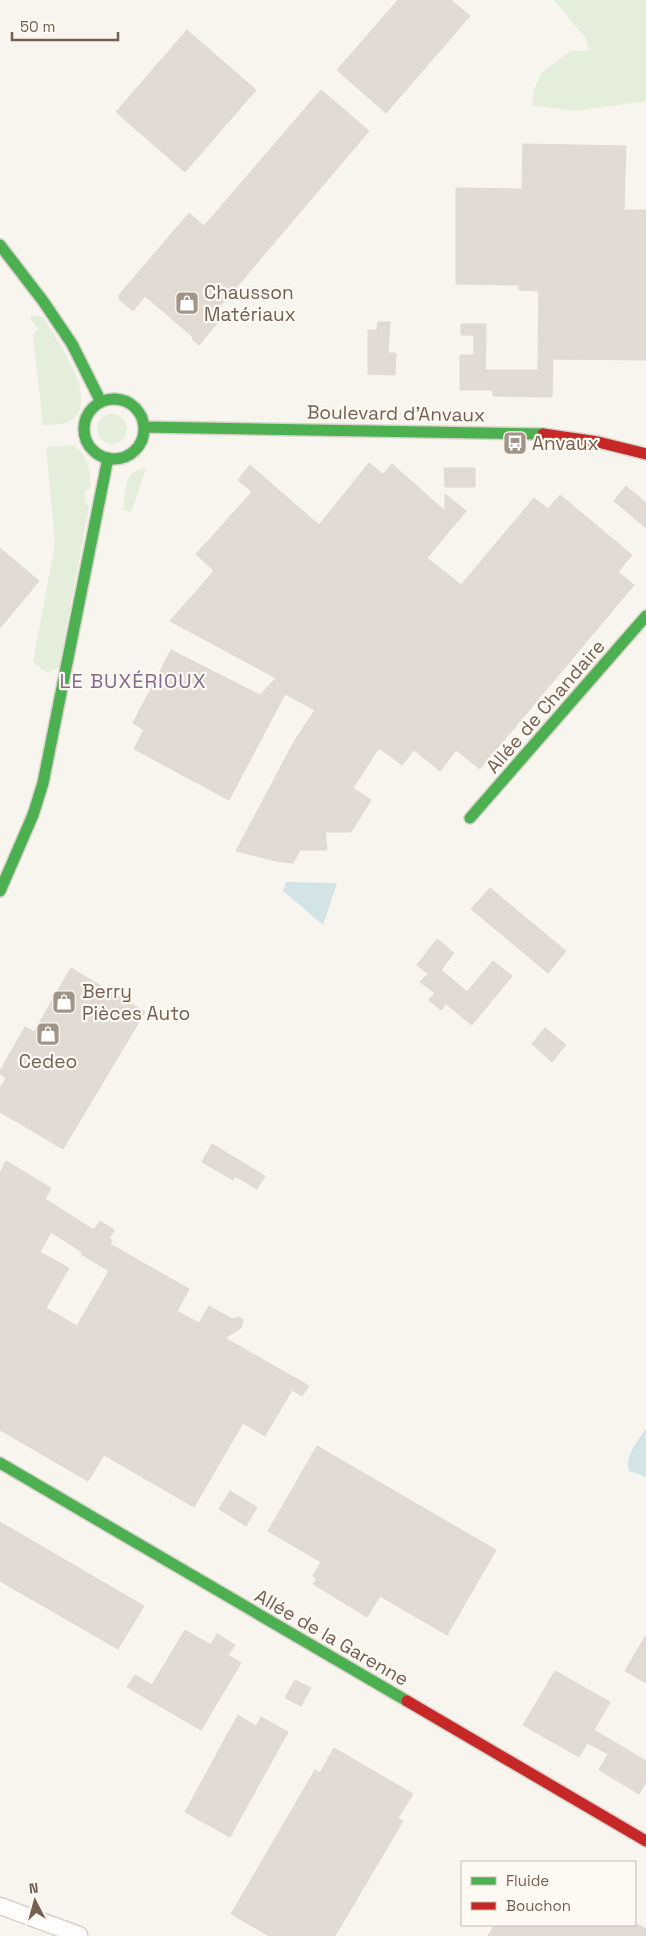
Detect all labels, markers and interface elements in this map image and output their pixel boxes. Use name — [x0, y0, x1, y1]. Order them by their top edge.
scale bar — [12, 10, 119, 42]
text: 50 m — [20, 17, 55, 36]
place label: Chausson Matériaux — [204, 280, 296, 327]
shop icon: Chausson Matériaux — [174, 290, 200, 316]
street label: Boulevard d'Anvaux — [307, 399, 485, 428]
bus stop icon: Anvaux — [502, 430, 528, 456]
place label: Anvaux — [532, 431, 599, 456]
street label: Allée de Chandaire — [480, 634, 610, 778]
district label: LE BUXÉRIOUX — [60, 668, 206, 694]
place label: Berry Pièces Auto — [82, 979, 190, 1026]
shop icon: Berry Pièces Auto — [51, 989, 77, 1015]
shop icon: Cedeo — [35, 1021, 61, 1047]
place label: Cedeo — [19, 1049, 77, 1074]
street label: Allée de la Garenne — [250, 1583, 413, 1692]
legend — [461, 1861, 636, 1926]
text: Fluide — [506, 1871, 549, 1890]
north arrow — [10, 1876, 60, 1926]
text: N — [28, 1879, 39, 1898]
text: Bouchon — [506, 1896, 571, 1915]

